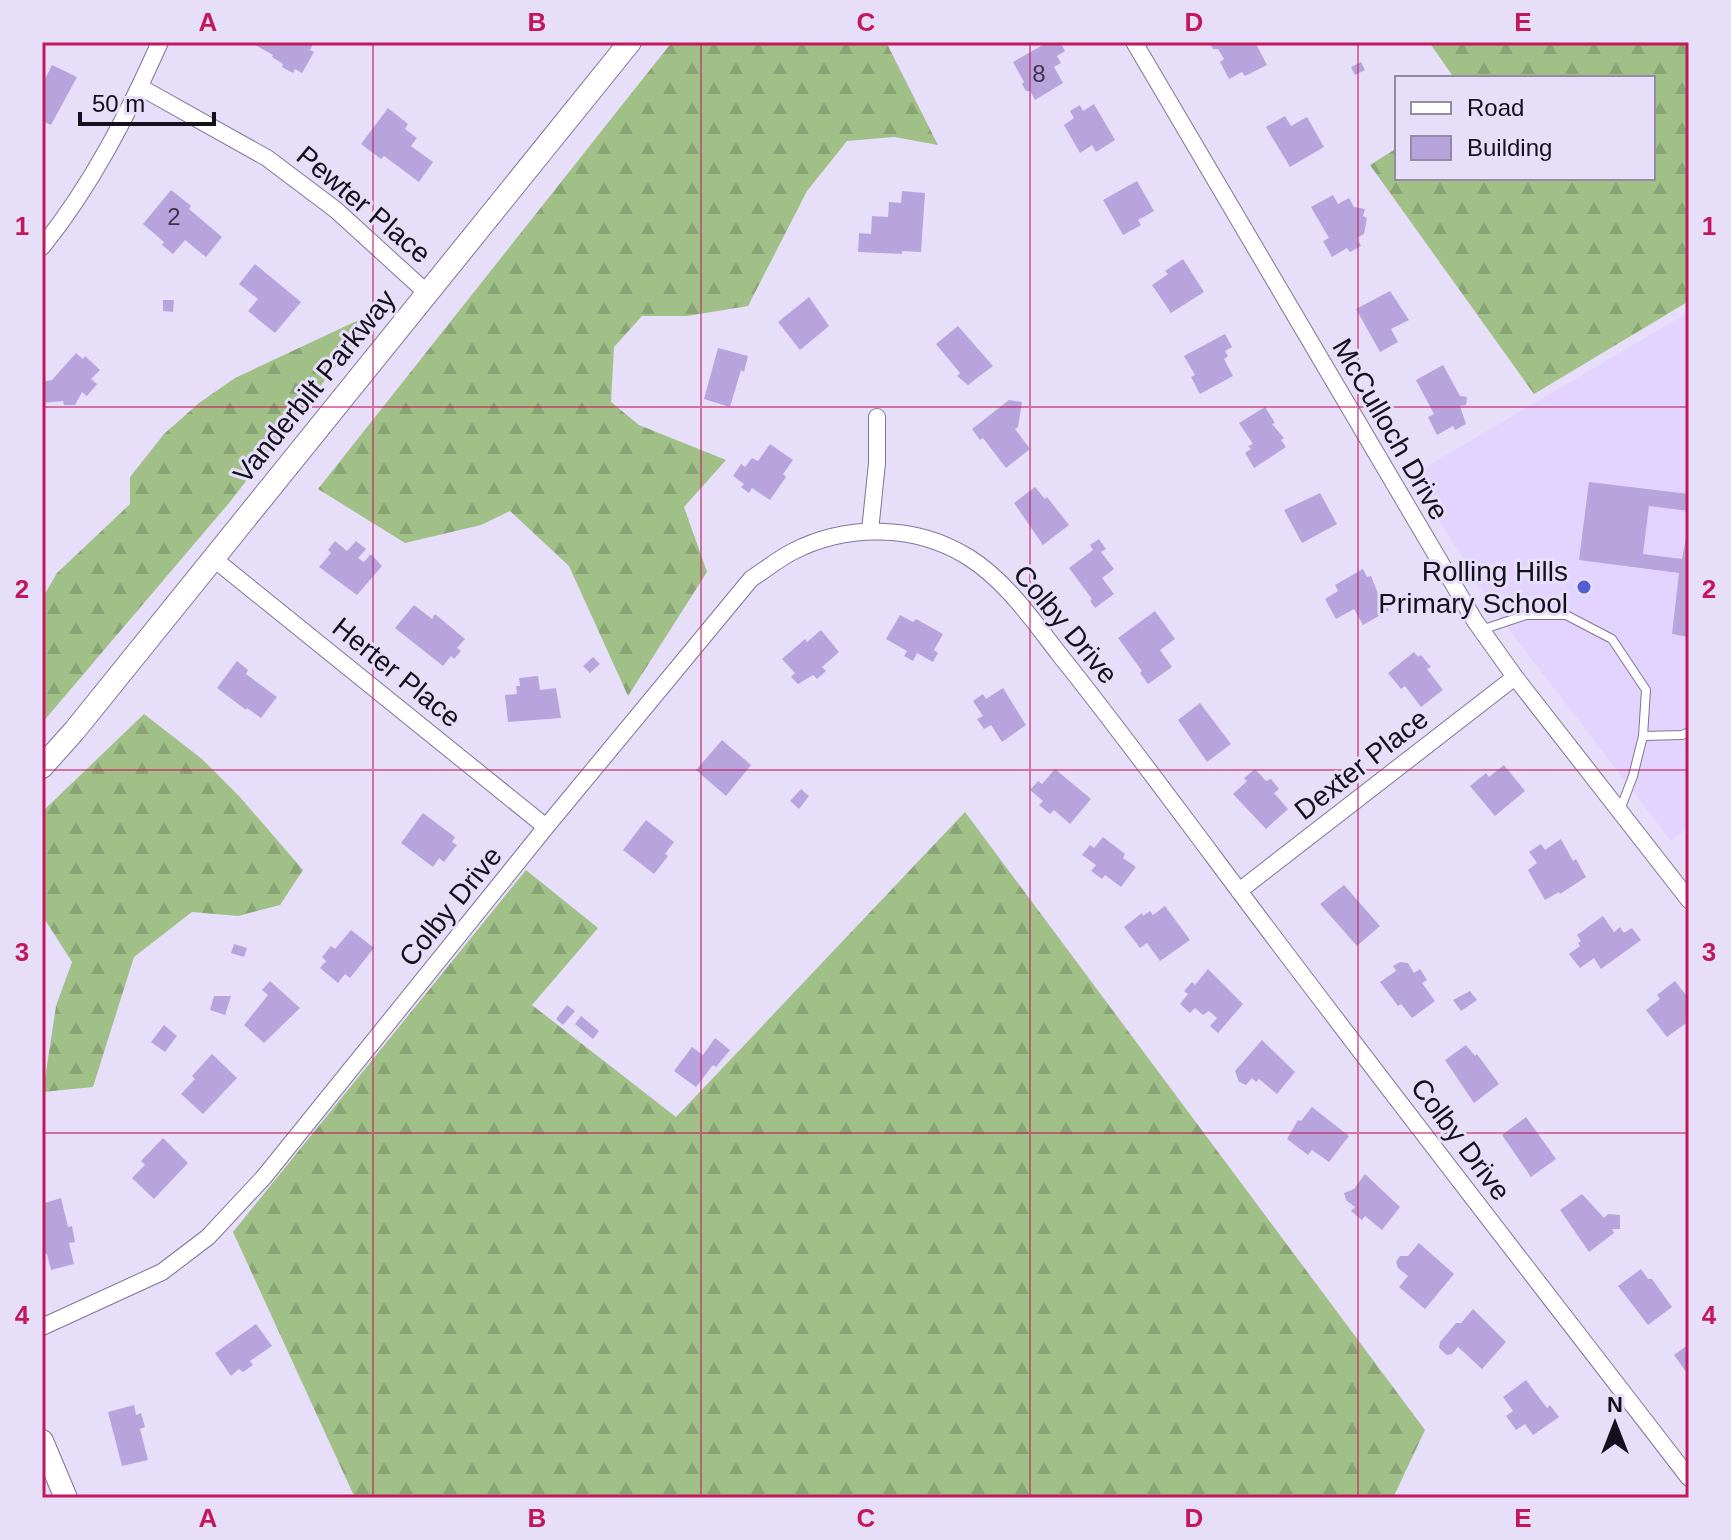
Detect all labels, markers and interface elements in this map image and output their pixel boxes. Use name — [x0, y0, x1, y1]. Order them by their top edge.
text: A — [199, 7, 218, 37]
text: B — [528, 7, 546, 37]
text: C — [857, 7, 876, 37]
text: D — [1185, 7, 1203, 37]
text: E — [1514, 7, 1532, 37]
house number: 8 — [1032, 60, 1046, 87]
scale bar — [80, 76, 214, 126]
legend — [1395, 76, 1655, 180]
text: 50 m — [92, 90, 145, 117]
text: Road — [1467, 94, 1524, 121]
text: Building — [1467, 134, 1552, 161]
street label: Pewter Place — [291, 139, 437, 269]
house number: 2 — [167, 203, 181, 230]
text: 1 — [15, 211, 29, 241]
text: 1 — [1702, 211, 1716, 241]
street label: Vanderbilt Parkway — [227, 284, 402, 489]
street label: McCulloch Drive — [1326, 333, 1455, 525]
place label: Rolling Hills Primary School — [1378, 556, 1568, 619]
street label: Colby Drive — [1007, 559, 1124, 690]
text: 2 — [15, 574, 29, 604]
text: 2 — [1702, 574, 1716, 604]
marker: Rolling Hills Primary School — [1575, 578, 1593, 596]
street label: Herter Place — [326, 611, 467, 733]
street label: Dexter Place — [1289, 703, 1434, 826]
street label: Colby Drive — [393, 840, 508, 972]
text: 3 — [15, 937, 29, 967]
text: 3 — [1702, 937, 1716, 967]
street label: Colby Drive — [1405, 1072, 1517, 1206]
text: 4 — [15, 1300, 30, 1330]
text: 4 — [1702, 1300, 1717, 1330]
north arrow — [1575, 1384, 1655, 1464]
text: N — [1607, 1392, 1623, 1417]
text: A — [199, 1503, 218, 1533]
text: B — [528, 1503, 546, 1533]
text: C — [857, 1503, 876, 1533]
text: D — [1185, 1503, 1203, 1533]
text: E — [1514, 1503, 1532, 1533]

